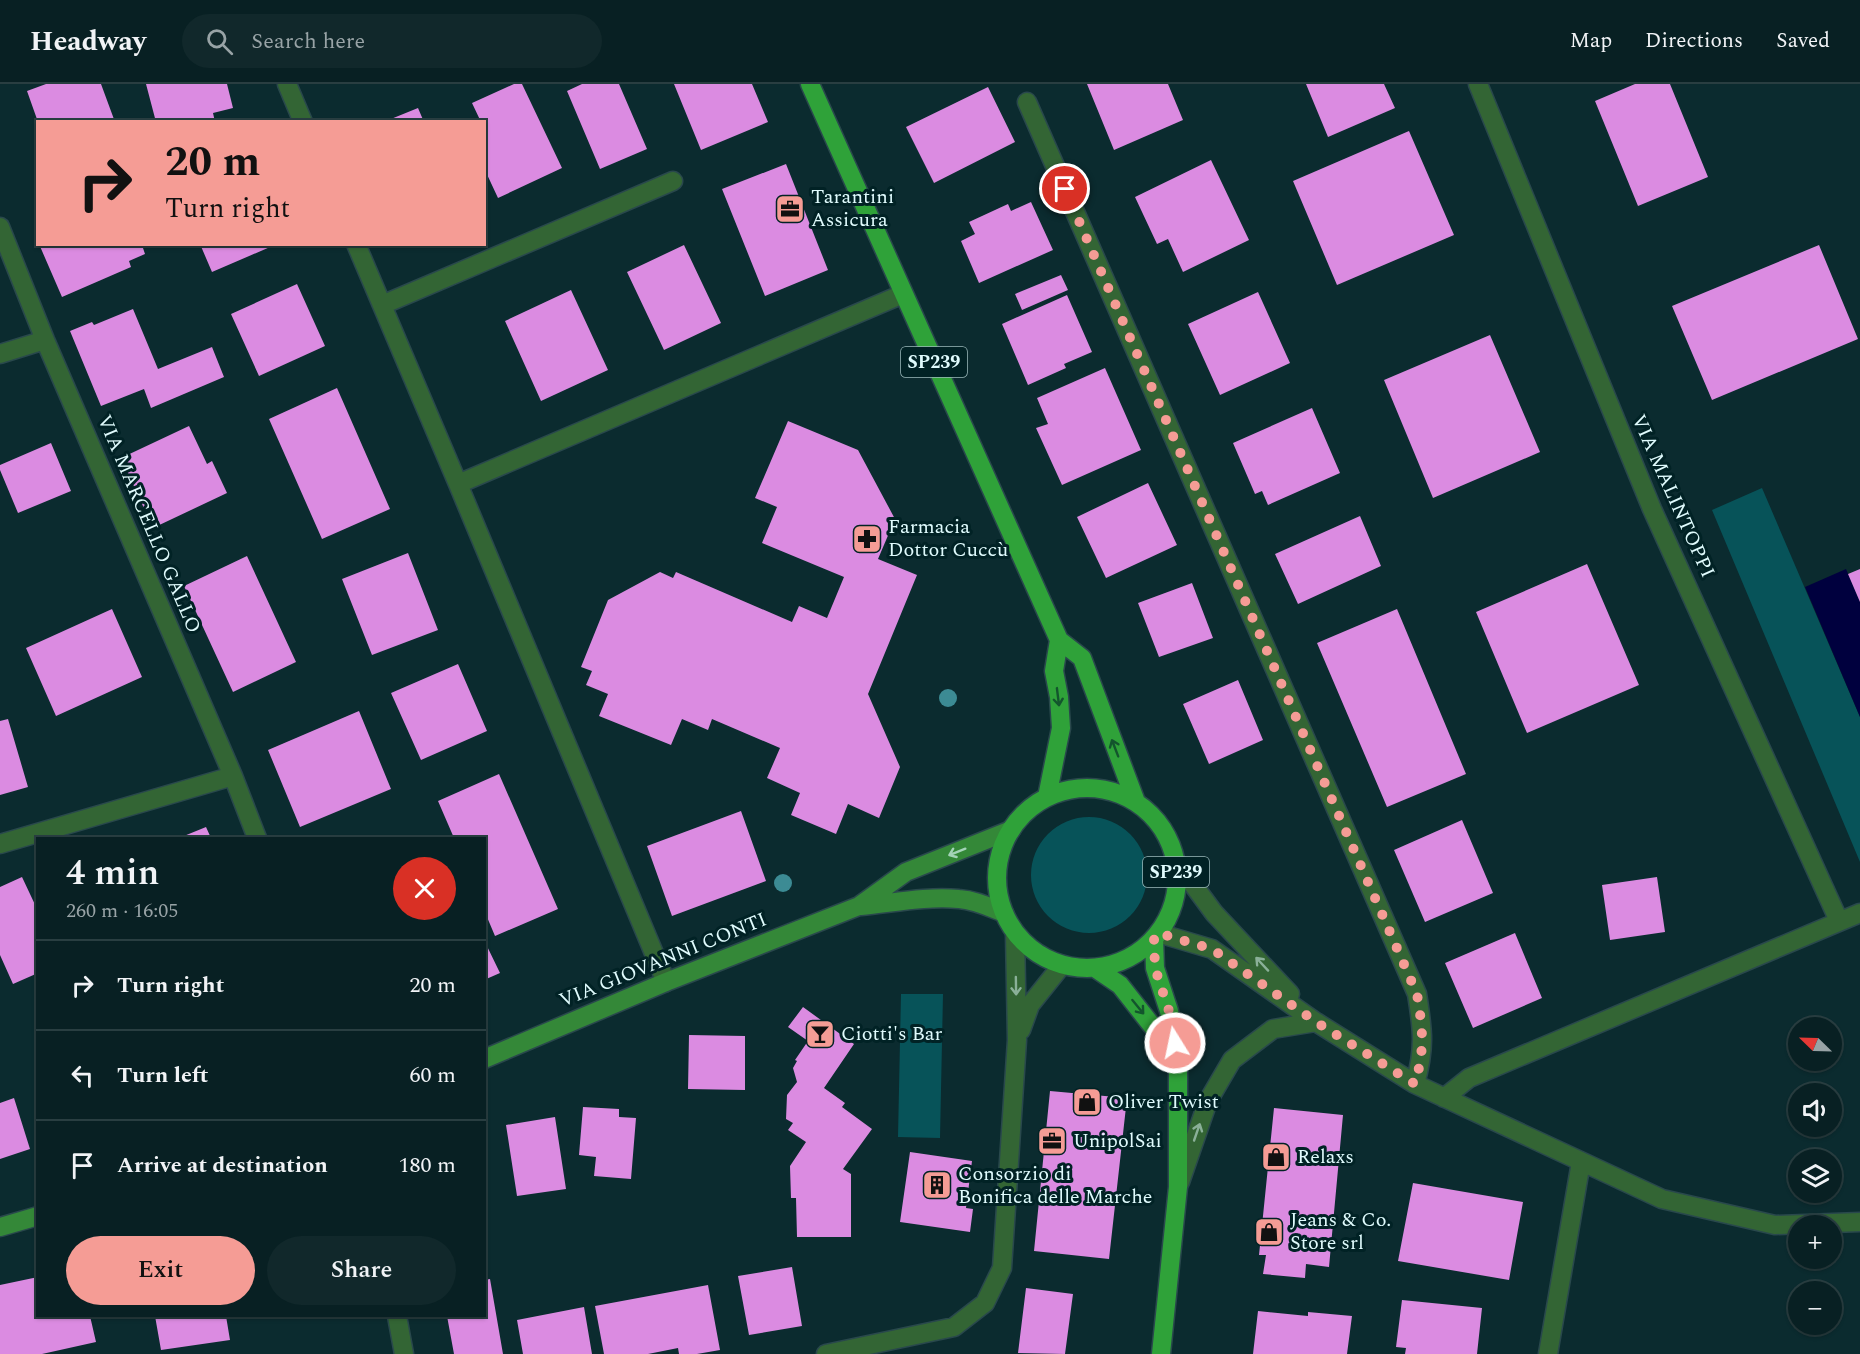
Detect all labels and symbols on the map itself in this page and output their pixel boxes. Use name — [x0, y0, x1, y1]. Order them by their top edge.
pin — [1039, 163, 1090, 214]
place label: Tarantini Assicura — [811, 182, 894, 235]
office icon: Tarantini Assicura — [774, 193, 806, 225]
road number: SP239 — [901, 347, 967, 377]
street label: VIA MARCELLO GALLO — [89, 410, 209, 638]
street label: VIA MALINTOPPI — [1624, 410, 1722, 582]
place label: Farmacia Dottor Cuccù — [888, 512, 1008, 565]
pharmacy icon: Farmacia Dottor Cuccù — [851, 523, 883, 555]
one-way arrow — [1053, 687, 1064, 707]
one-way arrow — [1109, 739, 1120, 757]
one-way arrow — [948, 847, 966, 858]
road number: SP239 — [1143, 857, 1209, 887]
street label: VIA GIOVANNI CONTI — [555, 905, 771, 1015]
one-way arrow — [1255, 957, 1269, 972]
one-way arrow — [1010, 976, 1021, 996]
one-way arrow — [1131, 999, 1145, 1014]
position arrow — [1143, 1011, 1207, 1075]
north arrow — [1788, 1017, 1842, 1071]
bar icon: Ciotti's Bar — [804, 1018, 836, 1050]
place label: Ciotti's Bar — [841, 1019, 943, 1049]
shop icon: Oliver Twist — [1071, 1086, 1103, 1118]
place label: Oliver Twist — [1108, 1087, 1219, 1117]
one-way arrow — [1193, 1123, 1204, 1141]
office icon: UnipolSai — [1036, 1125, 1068, 1157]
place label: UnipolSai — [1073, 1126, 1162, 1156]
shop icon: Relaxs — [1260, 1141, 1292, 1173]
place label: Relaxs — [1297, 1142, 1354, 1172]
place label: Consorzio di Bonifica delle Marche — [958, 1159, 1153, 1212]
building icon: Consorzio di Bonifica delle Marche — [921, 1169, 953, 1201]
place label: Jeans & Co. Store srl — [1290, 1205, 1391, 1258]
shop icon: Jeans & Co. Store srl — [1253, 1216, 1285, 1248]

